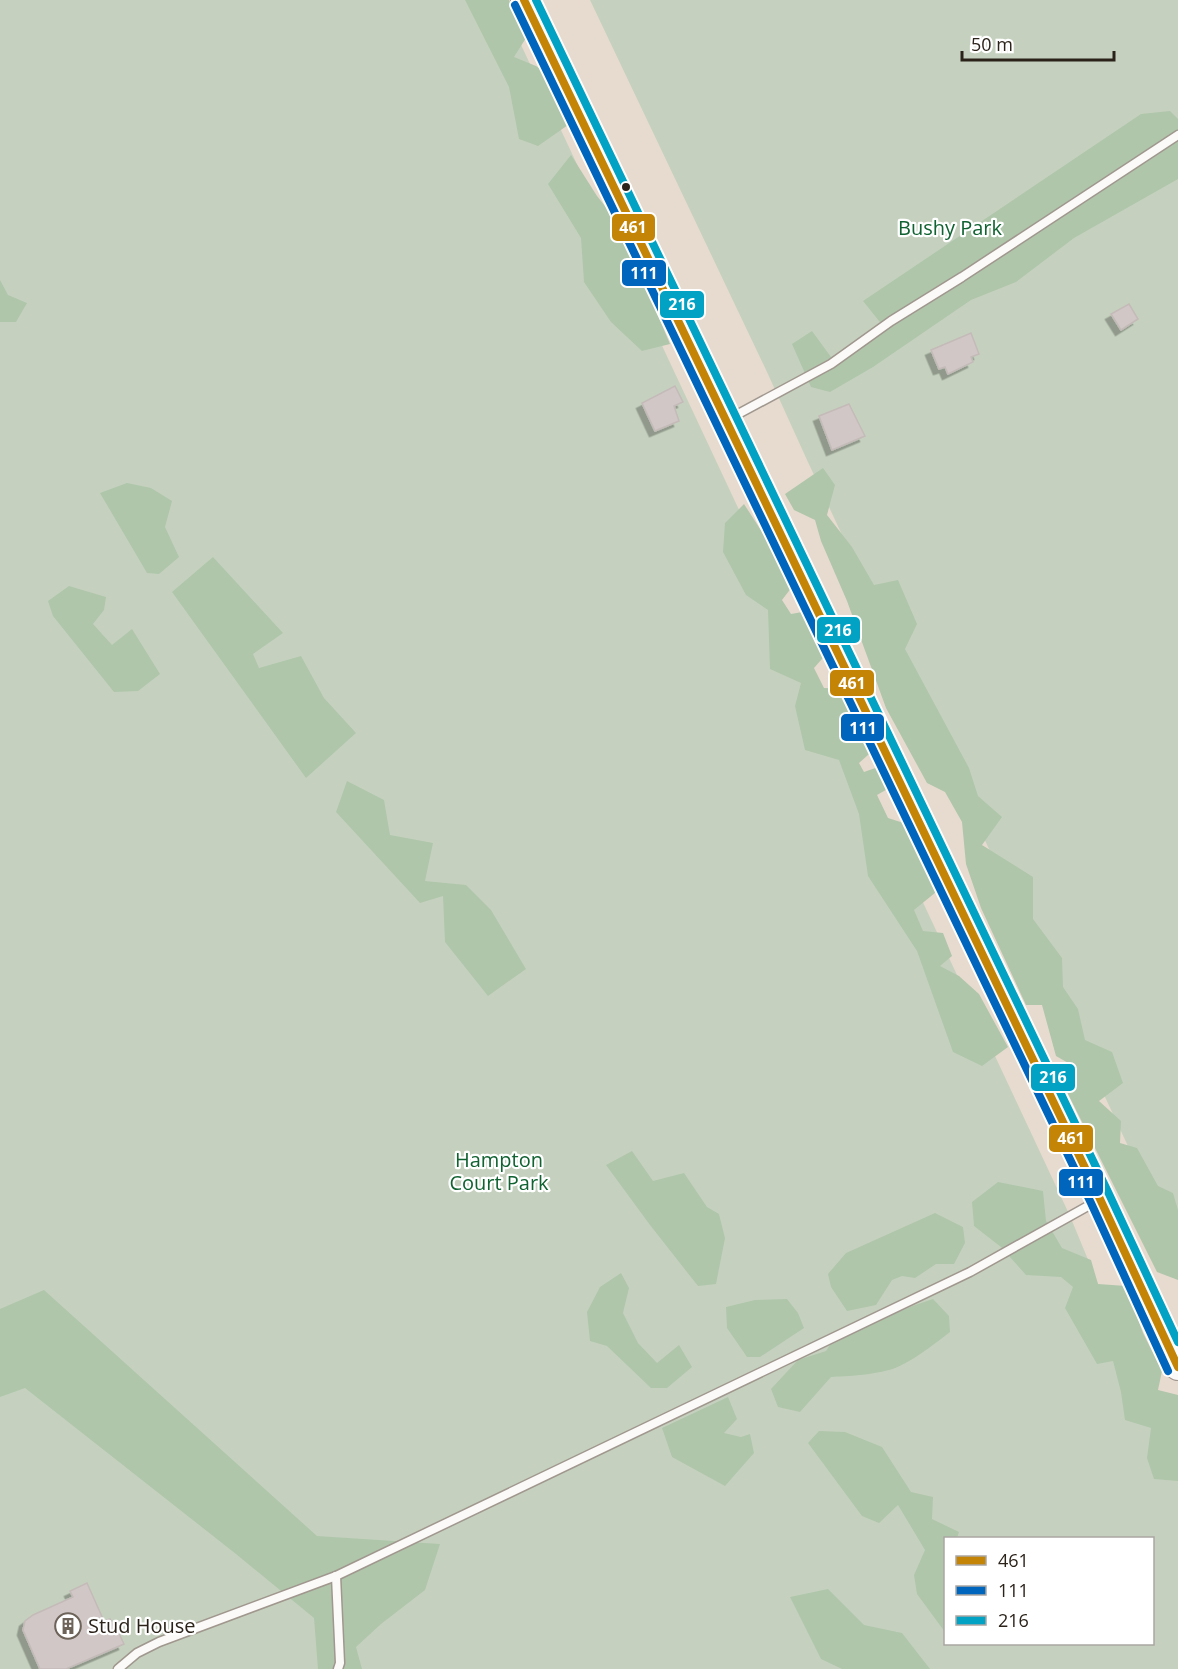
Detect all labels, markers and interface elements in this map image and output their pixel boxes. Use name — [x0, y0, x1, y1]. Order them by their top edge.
scale bar — [962, 24, 1114, 62]
text: 50 m — [971, 32, 1013, 56]
unlabelled marker — [620, 181, 632, 193]
line badge: 461 — [611, 213, 656, 242]
park label: Bushy Park — [898, 214, 1003, 241]
text: 461 — [619, 216, 647, 238]
line badge: 111 — [621, 259, 667, 287]
text: 111 — [630, 262, 658, 284]
line badge: 216 — [659, 290, 705, 319]
text: 216 — [668, 293, 696, 315]
line badge: 216 — [816, 616, 861, 644]
text: 216 — [824, 619, 852, 641]
line badge: 461 — [829, 669, 875, 697]
text: 461 — [838, 672, 866, 694]
line badge: 111 — [840, 713, 885, 742]
text: 111 — [849, 717, 877, 739]
line badge: 216 — [1030, 1063, 1076, 1092]
text: 216 — [1039, 1066, 1067, 1088]
line badge: 461 — [1048, 1124, 1094, 1153]
text: 461 — [1057, 1127, 1085, 1149]
park label: Hampton Court Park — [449, 1146, 549, 1196]
line badge: 111 — [1058, 1168, 1104, 1197]
text: 111 — [1067, 1171, 1095, 1193]
legend — [944, 1537, 1154, 1645]
text: 461 — [998, 1548, 1029, 1572]
text: 111 — [998, 1578, 1029, 1602]
text: 216 — [998, 1608, 1029, 1632]
building icon: Stud House — [53, 1611, 83, 1641]
place label: Stud House — [88, 1612, 196, 1639]

